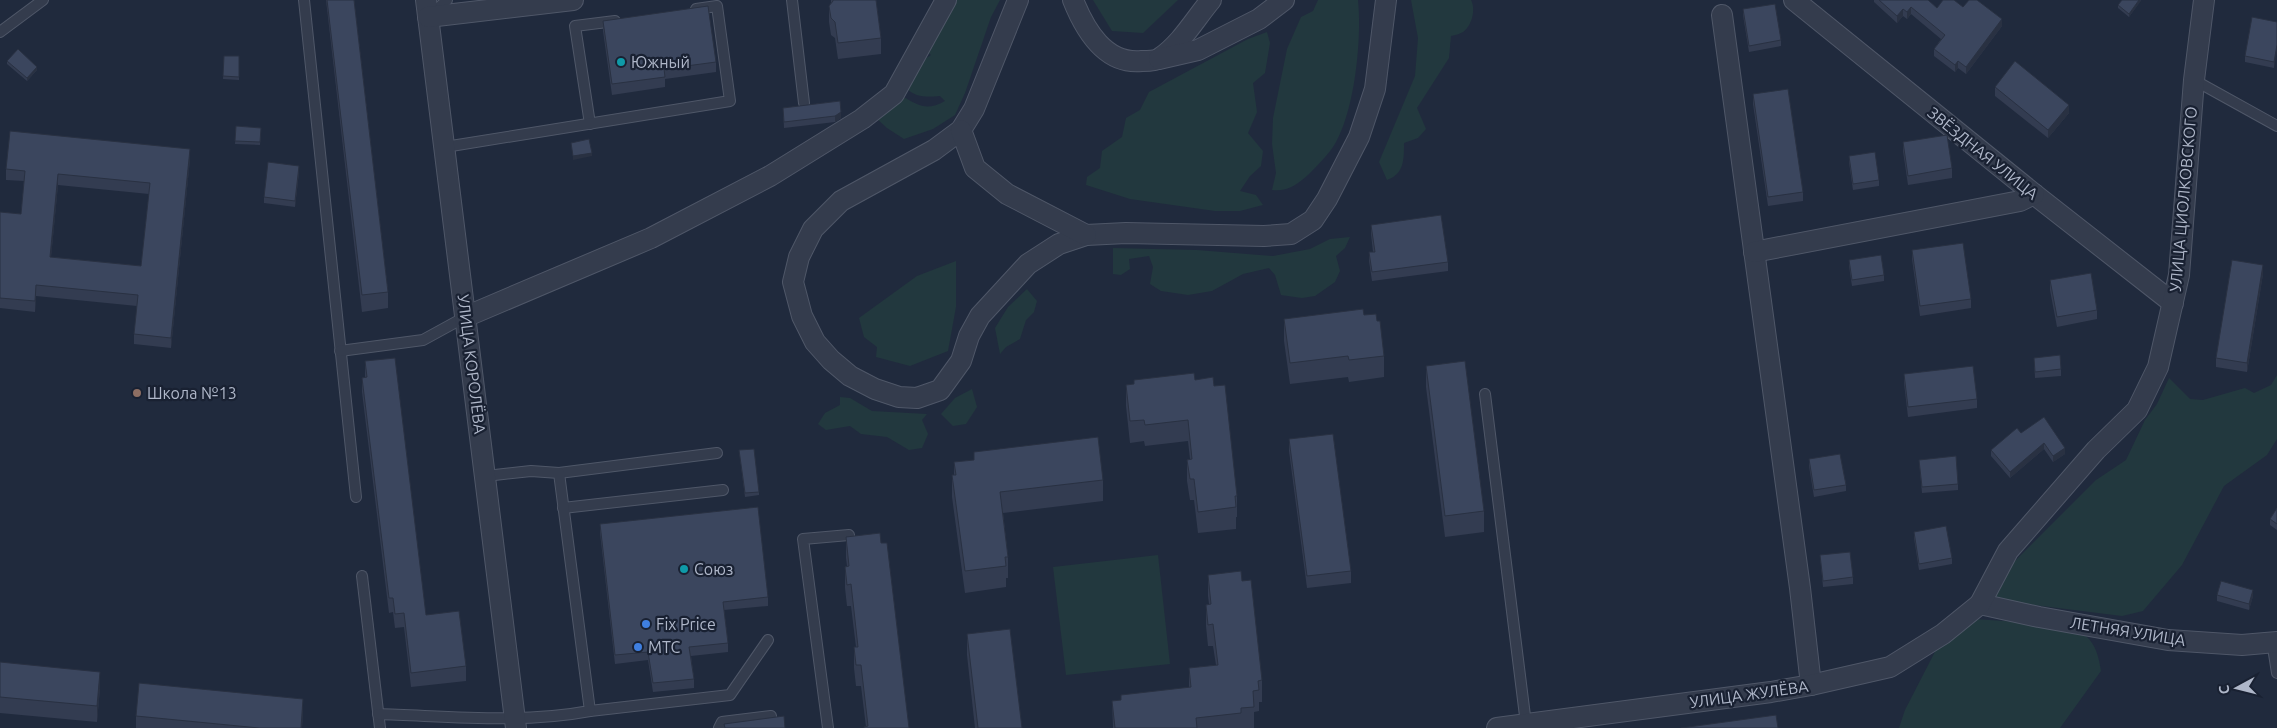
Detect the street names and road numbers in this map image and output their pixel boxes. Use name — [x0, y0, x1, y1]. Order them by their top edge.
street label: ЗВЁЗДНАЯ УЛИЦА — [1924, 103, 2042, 203]
street label: УЛИЦА ЦИОЛКОВСКОГО — [2166, 106, 2200, 292]
street label: УЛИЦА КОРОЛЁВА — [454, 293, 490, 435]
street label: ЛЕТНЯЯ УЛИЦА — [2069, 613, 2188, 649]
street label: УЛИЦА ЖУЛЁВА — [1689, 677, 1810, 711]

